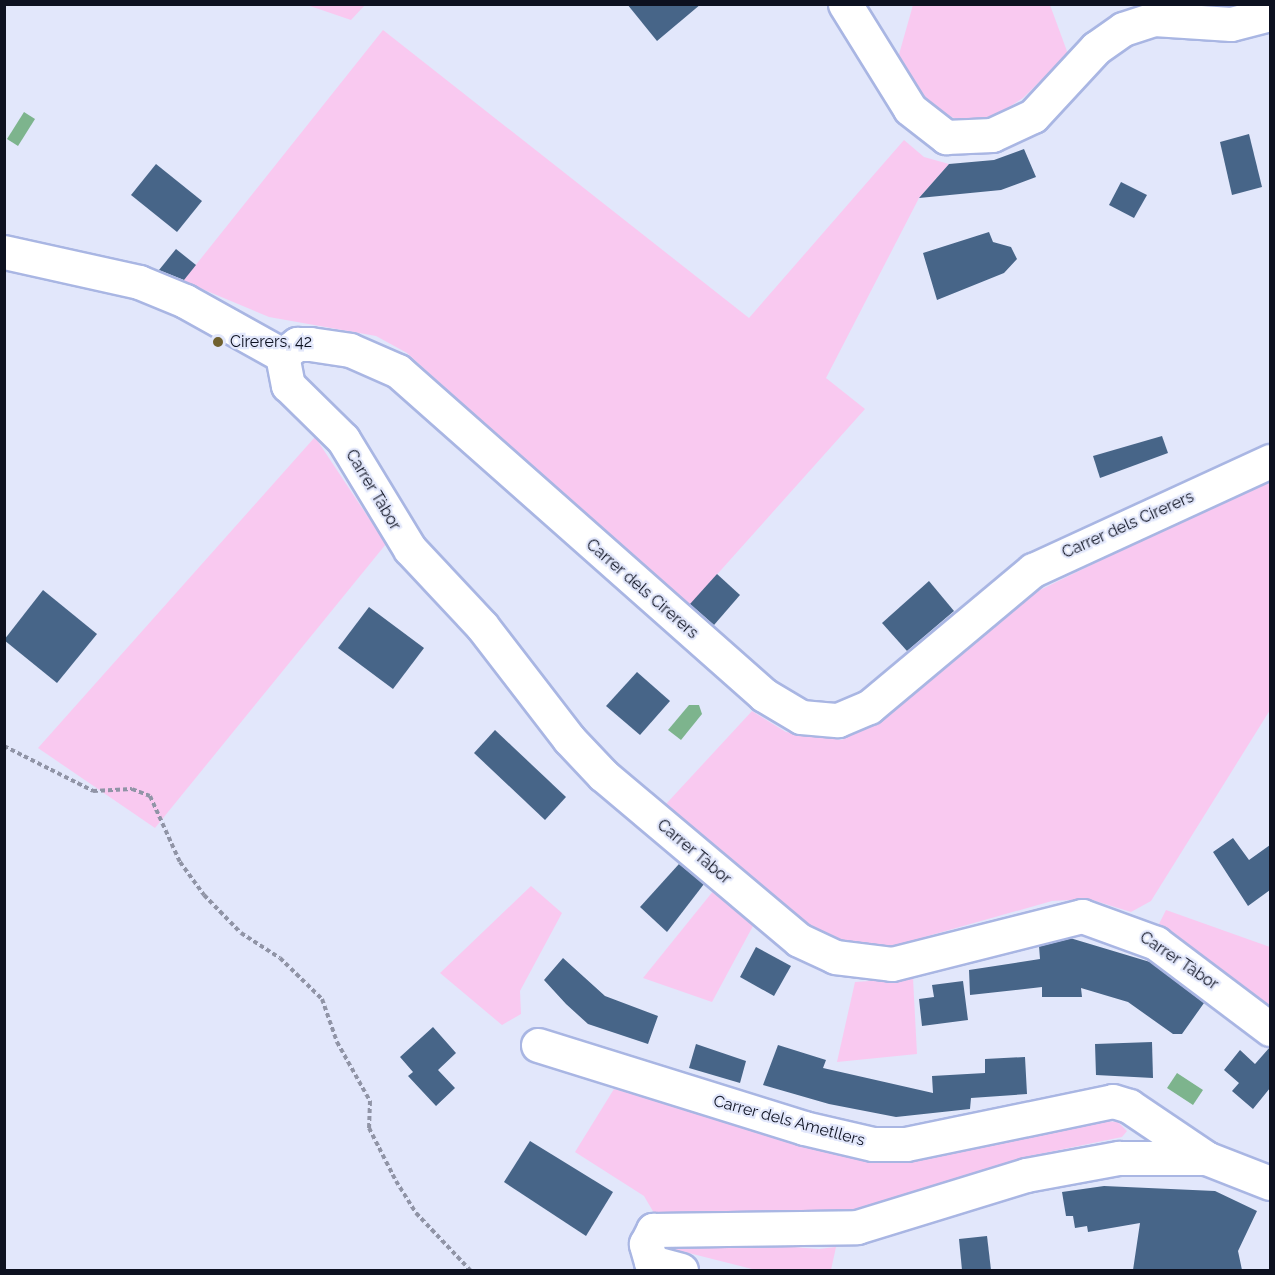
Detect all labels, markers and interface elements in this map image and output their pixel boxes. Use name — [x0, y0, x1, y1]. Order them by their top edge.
place label: Cirerers, 42 — [230, 332, 312, 352]
marker: Cirerers, 42 — [211, 335, 225, 349]
street label: Carrer Tàbor — [341, 446, 405, 534]
street label: Carrer dels Cirerers — [1059, 487, 1197, 563]
street label: Carrer dels Cirerers — [582, 535, 702, 643]
street label: Carrer Tàbor — [653, 815, 735, 889]
street label: Carrer Tàbor — [1136, 927, 1222, 995]
street label: Carrer dels Ametllers — [711, 1091, 867, 1151]

